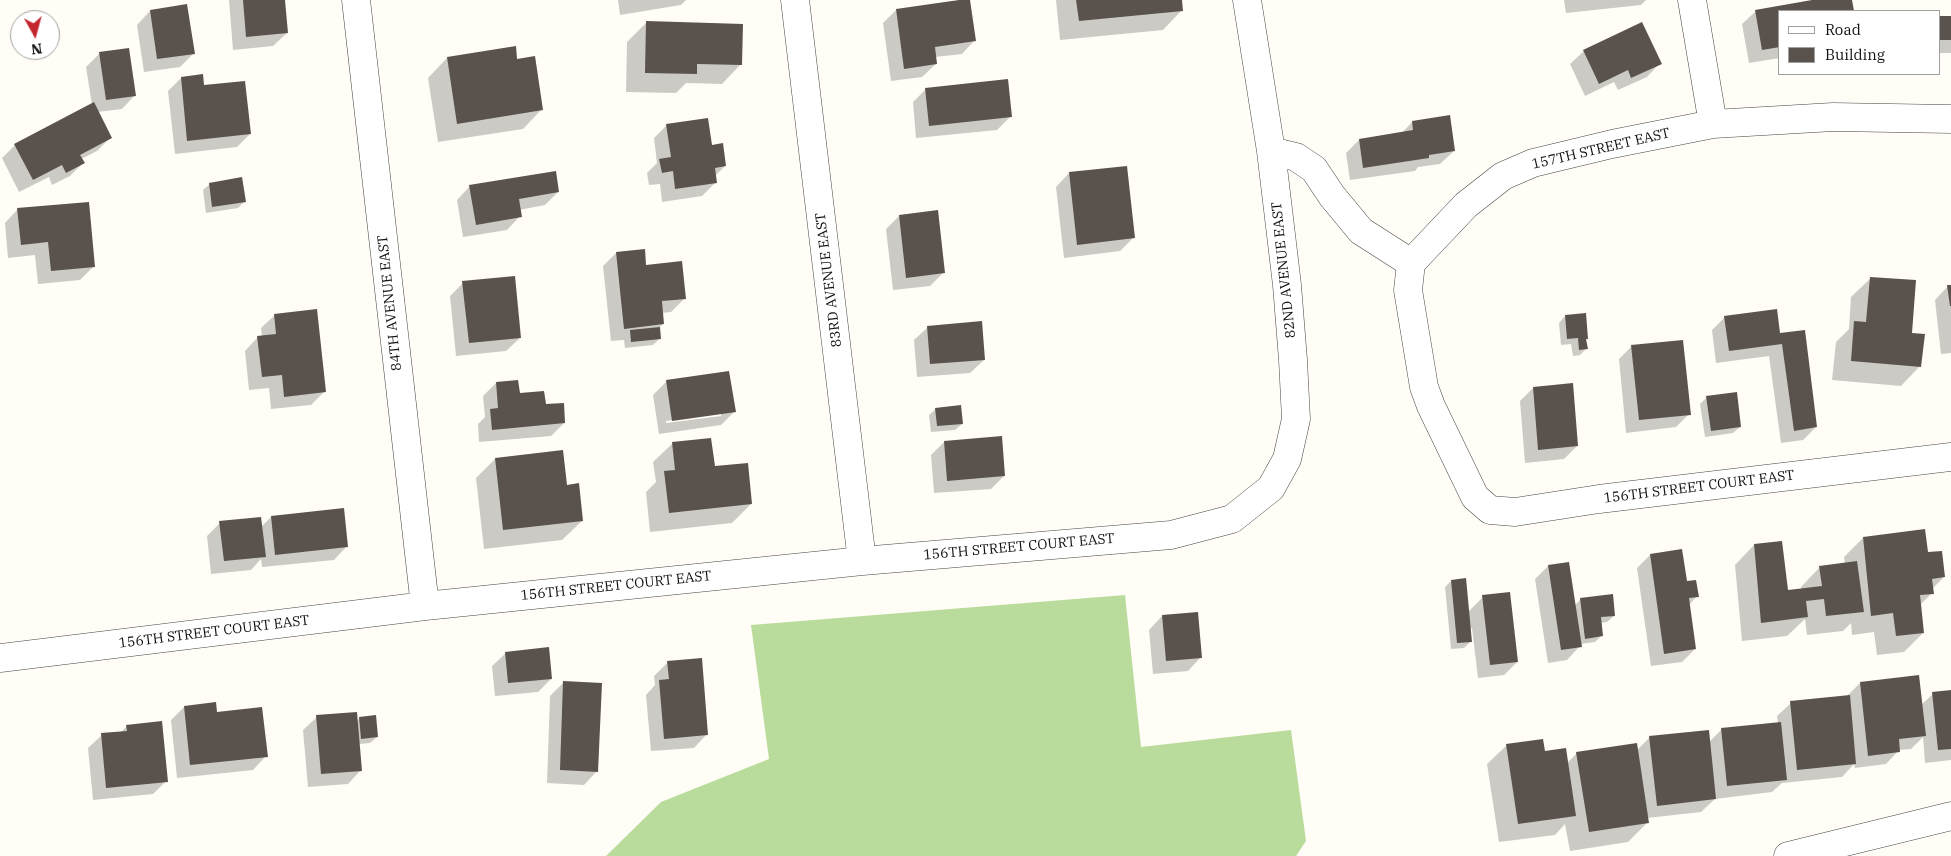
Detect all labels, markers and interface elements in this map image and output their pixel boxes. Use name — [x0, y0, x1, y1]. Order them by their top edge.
north arrow — [10, 10, 60, 60]
legend — [1778, 10, 1941, 75]
text: Road — [1825, 20, 1861, 39]
text: N — [30, 39, 43, 59]
text: Building — [1825, 45, 1885, 64]
street label: 157TH STREET EAST — [1530, 125, 1672, 173]
street label: 82ND AVENUE EAST — [1268, 201, 1300, 339]
street label: 83RD AVENUE EAST — [812, 212, 846, 348]
street label: 84TH AVENUE EAST — [375, 234, 405, 372]
street label: 156TH STREET COURT EAST — [1603, 467, 1795, 507]
street label: 156TH STREET COURT EAST — [923, 530, 1115, 564]
street label: 156TH STREET COURT EAST — [520, 568, 712, 604]
street label: 156TH STREET COURT EAST — [118, 612, 310, 652]

